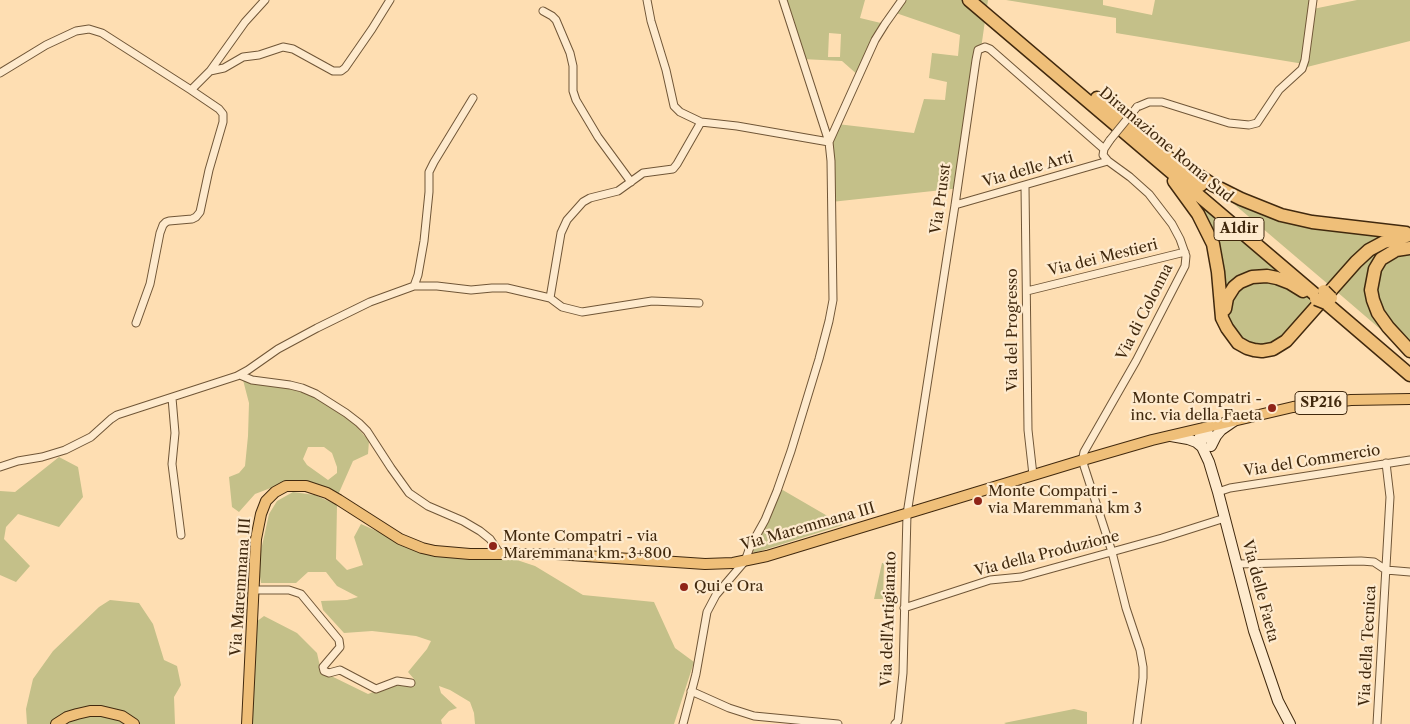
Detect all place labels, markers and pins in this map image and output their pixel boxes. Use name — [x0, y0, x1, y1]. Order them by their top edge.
place label: Monte Compatri - inc. via della Faeta — [1131, 390, 1262, 425]
marker: Monte Compatri - inc. via della Faeta — [1266, 402, 1278, 414]
place label: Monte Compatri - via Maremmana km 3 — [988, 483, 1142, 518]
marker: Monte Compatri - via Maremmana km 3 — [972, 495, 984, 507]
place label: Monte Compatri - via Maremmana km. 3+800 — [503, 528, 672, 563]
marker: Monte Compatri - via Maremmana km. 3+800 — [487, 540, 499, 552]
place label: Qui e Ora — [694, 578, 763, 596]
marker: Qui e Ora — [678, 581, 690, 593]

